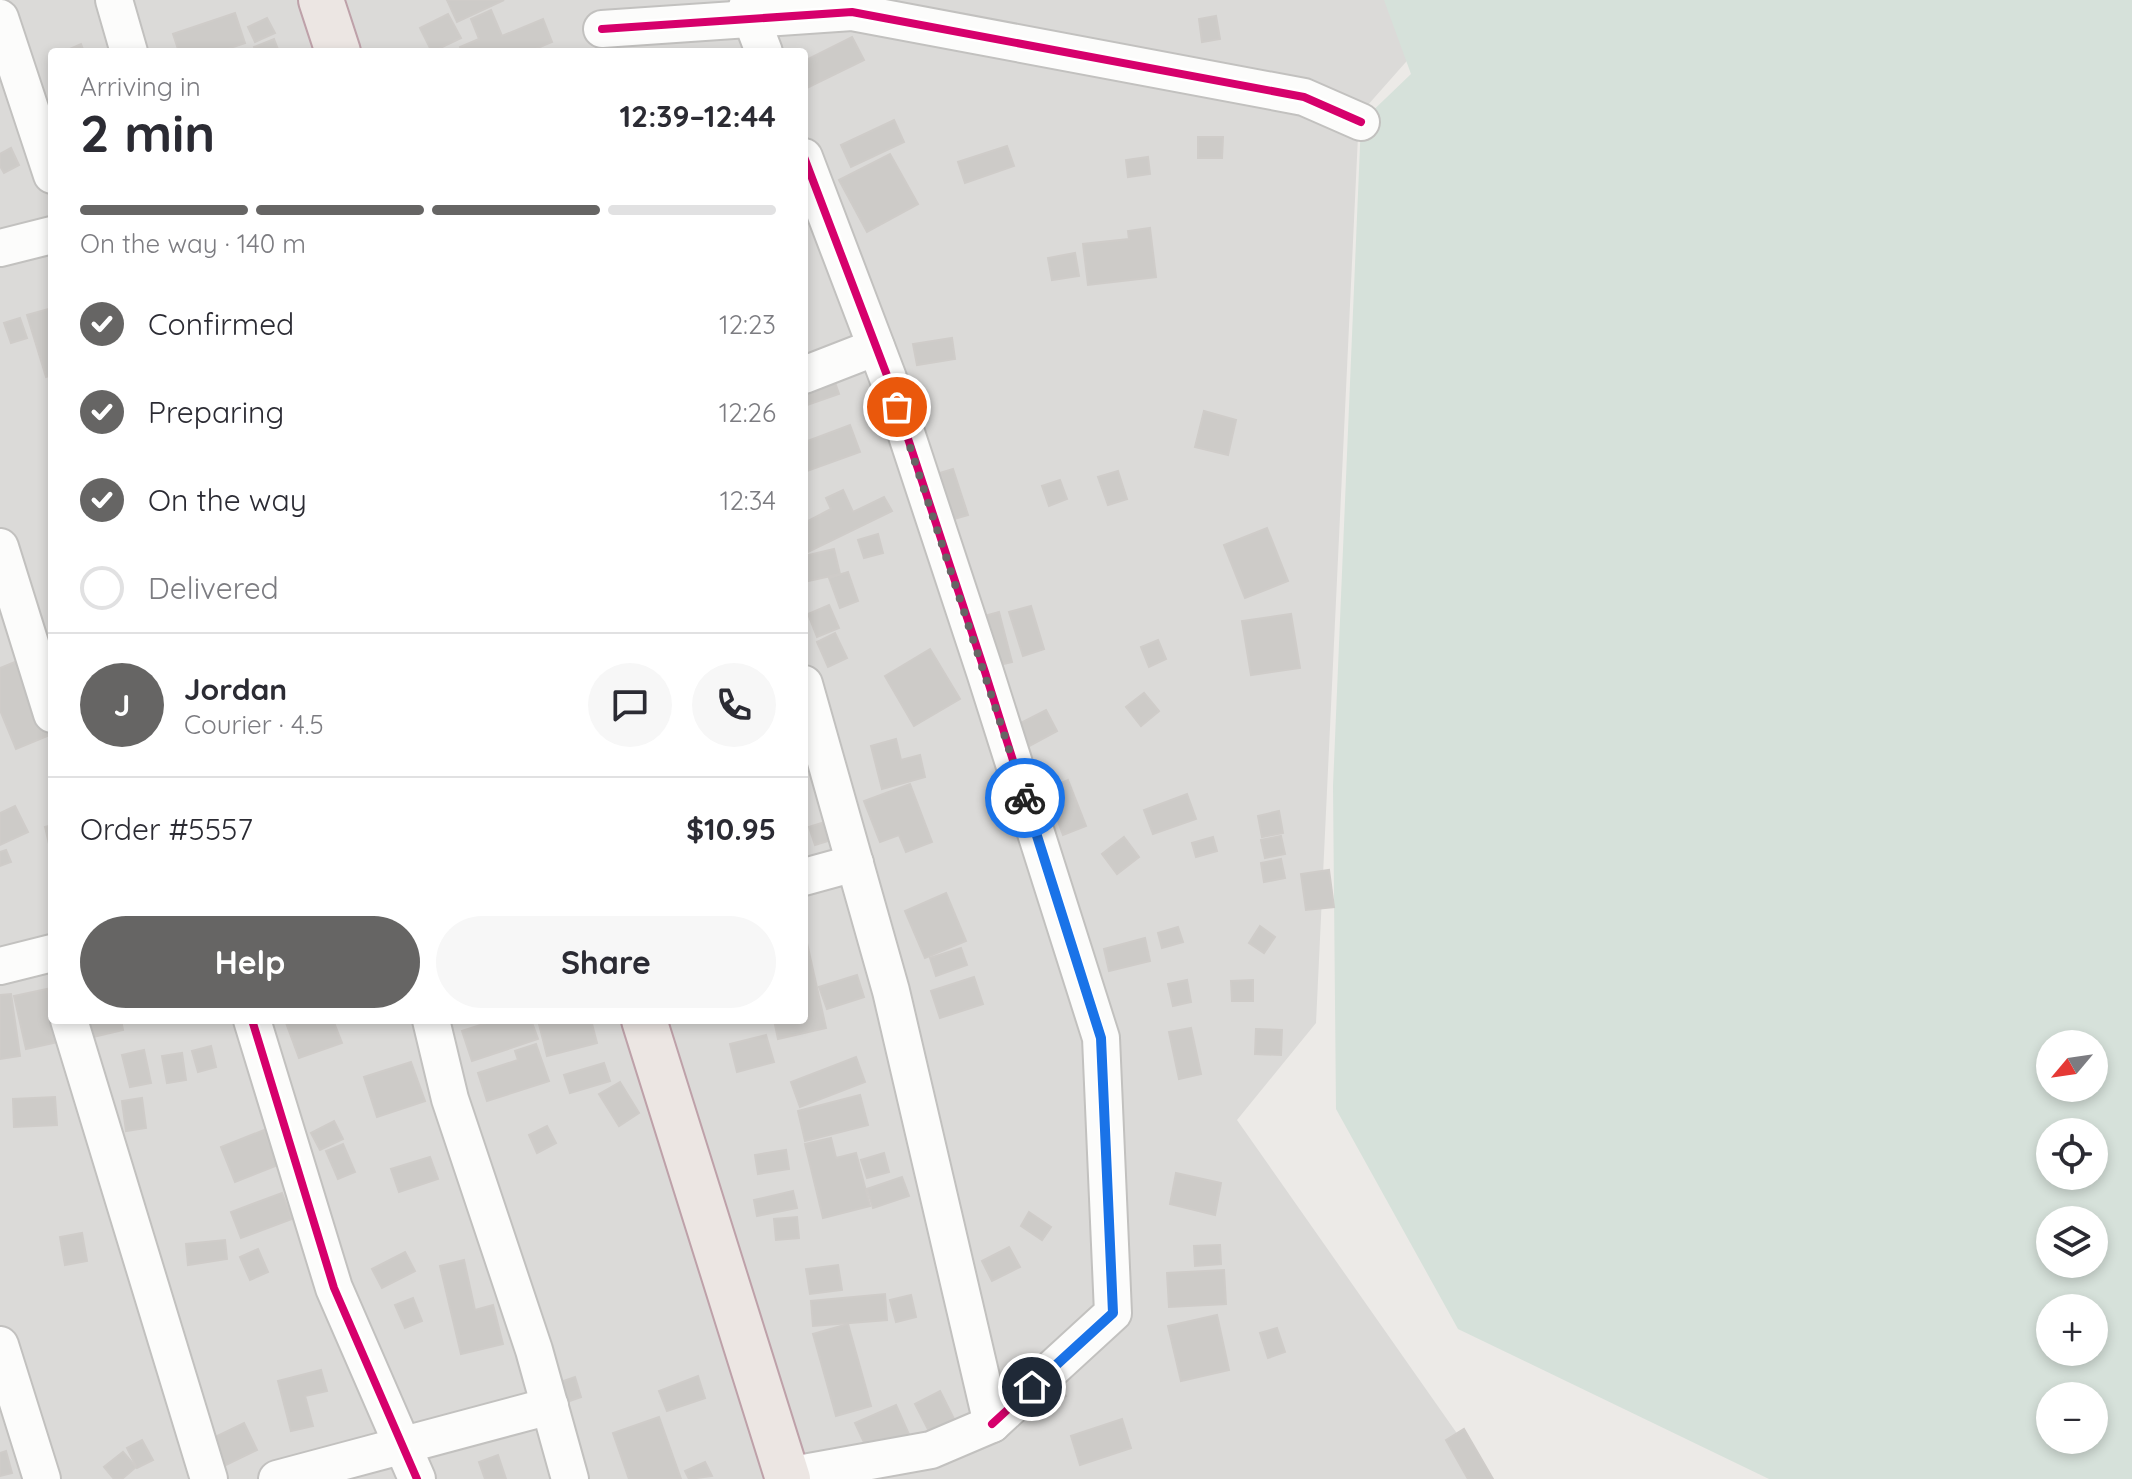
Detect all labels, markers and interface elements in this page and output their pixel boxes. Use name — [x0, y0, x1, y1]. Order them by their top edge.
text: Arriving in — [80, 70, 201, 103]
text: 12:39–12:44 — [619, 97, 776, 135]
text: 2 min — [80, 100, 215, 165]
text: On the way · 140 m — [80, 227, 306, 260]
icon: check — [80, 302, 124, 346]
text: Confirmed — [148, 305, 294, 343]
text: 12:23 — [719, 308, 776, 341]
pin — [863, 373, 931, 441]
icon: bag — [875, 385, 919, 429]
icon: check — [80, 390, 124, 434]
text: Preparing — [148, 393, 284, 431]
text: 12:26 — [719, 396, 776, 429]
icon: check — [80, 478, 124, 522]
text: On the way — [148, 481, 307, 519]
text: 12:34 — [720, 484, 776, 517]
text: Delivered — [148, 569, 279, 607]
button: chat — [588, 663, 672, 747]
button: phone — [692, 663, 776, 747]
text: Jordan — [184, 670, 287, 708]
text: J — [114, 686, 130, 724]
text: Courier · 4.5 — [184, 708, 324, 741]
courier — [985, 758, 1065, 838]
icon: bike — [1003, 776, 1047, 820]
text: Order #5557 — [80, 810, 253, 848]
text: $10.95 — [686, 810, 776, 848]
button: Help — [80, 916, 420, 1008]
button: Share — [436, 916, 776, 1008]
north arrow — [2036, 1030, 2108, 1102]
map controls — [2036, 1030, 2108, 1454]
button: locate — [2036, 1118, 2108, 1190]
button: layers — [2036, 1206, 2108, 1278]
button: + — [2036, 1294, 2108, 1366]
pin — [998, 1353, 1066, 1421]
icon: home — [1010, 1365, 1054, 1409]
button: − — [2036, 1382, 2108, 1454]

